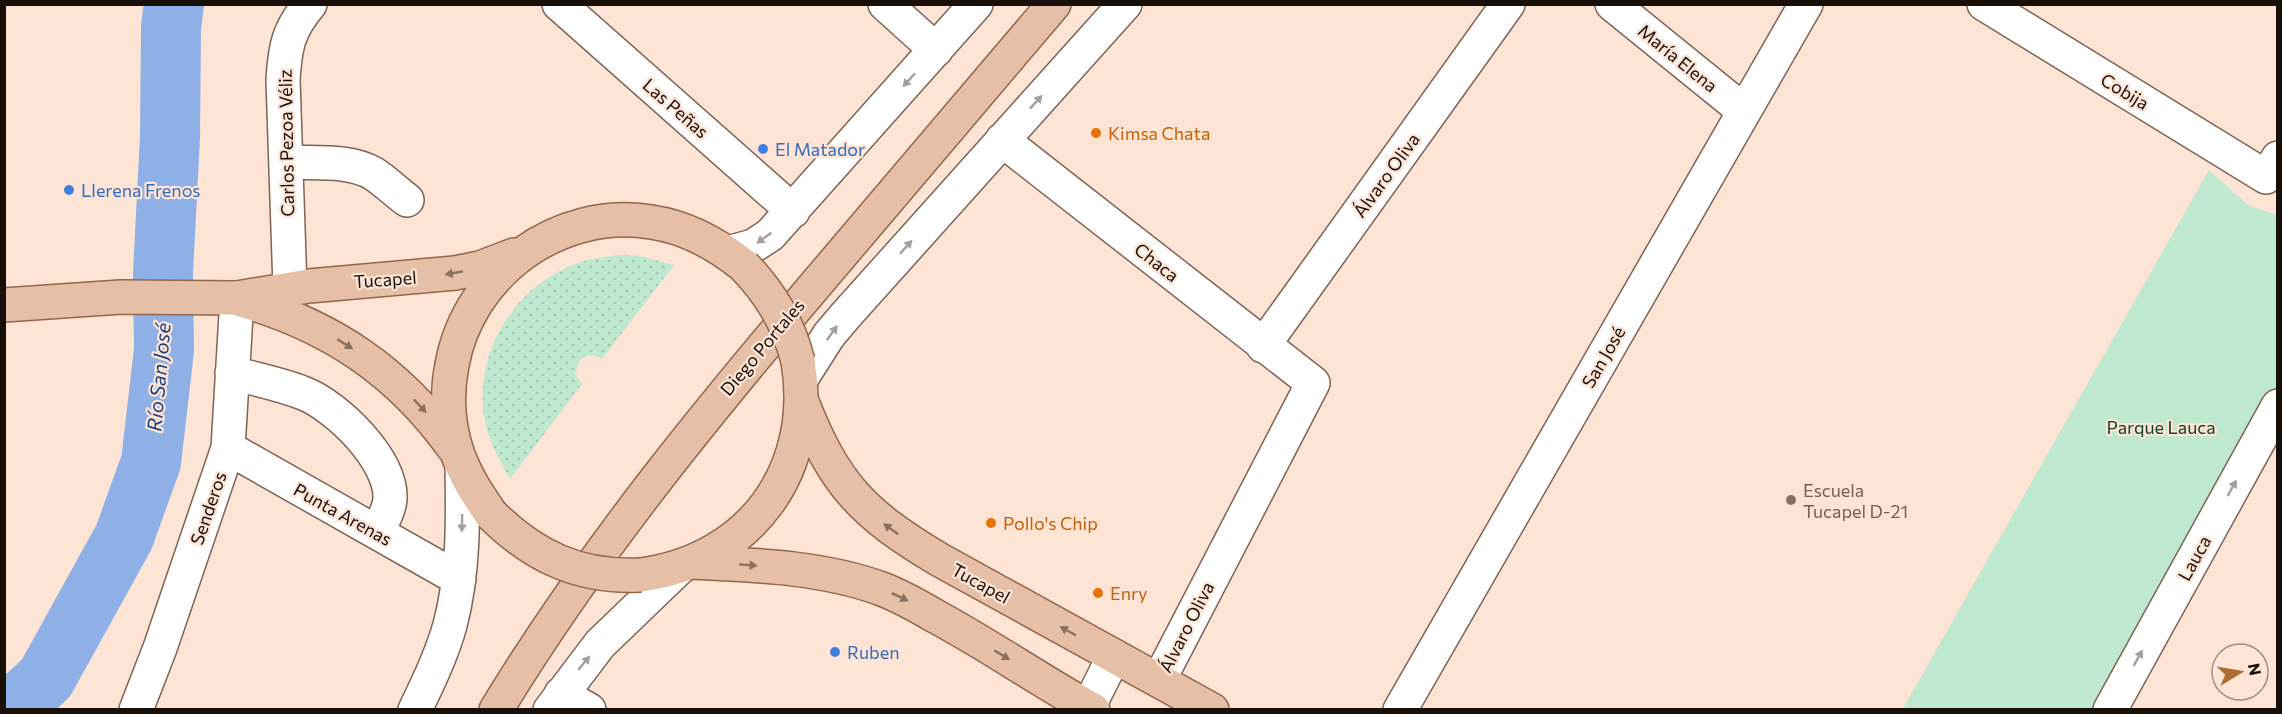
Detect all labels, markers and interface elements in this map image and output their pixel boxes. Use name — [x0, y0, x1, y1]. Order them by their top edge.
street label: María Elena — [1634, 19, 1722, 97]
street label: Cobija — [2097, 68, 2153, 114]
street label: Carlos Pezoa Véliz — [274, 69, 298, 217]
one-way arrow — [903, 72, 916, 87]
street label: Las Peñas — [639, 74, 713, 142]
one-way arrow — [1029, 95, 1042, 110]
place label: Kimsa Chata — [1108, 122, 1210, 144]
marker: Kimsa Chata — [1089, 126, 1103, 140]
street label: Álvaro Oliva — [1348, 129, 1424, 221]
place label: El Matador — [775, 138, 865, 160]
marker: El Matador — [756, 142, 770, 156]
place label: Llerena Frenos — [81, 179, 200, 201]
marker: Llerena Frenos — [62, 183, 76, 197]
one-way arrow — [757, 232, 773, 244]
street label: Chaca — [1130, 238, 1184, 286]
one-way arrow — [899, 240, 913, 255]
street label: Tucapel — [353, 266, 417, 292]
one-way arrow — [444, 268, 463, 277]
street label: Diego Portales — [715, 294, 809, 400]
water label: Río San José — [141, 321, 175, 432]
street label: San José — [1577, 322, 1629, 392]
one-way arrow — [825, 326, 837, 341]
one-way arrow — [337, 338, 353, 349]
one-way arrow — [413, 398, 427, 413]
park label: Parque Lauca — [2106, 416, 2216, 438]
street label: Senderos — [185, 469, 231, 547]
street label: Punta Arenas — [290, 478, 396, 550]
place label: Escuela Tucapel D-21 — [1803, 479, 1908, 522]
one-way arrow — [2227, 479, 2237, 496]
marker: Escuela Tucapel D-21 — [1784, 493, 1798, 507]
place label: Pollo's Chip — [1003, 512, 1098, 534]
one-way arrow — [457, 514, 467, 533]
marker: Pollo's Chip — [984, 516, 998, 530]
one-way arrow — [883, 523, 899, 535]
street label: Lauca — [2173, 532, 2215, 584]
street label: Tucapel — [948, 558, 1014, 608]
one-way arrow — [739, 560, 758, 570]
street label: Álvaro Oliva — [1154, 578, 1218, 676]
place label: Enry — [1110, 582, 1148, 604]
marker: Enry — [1091, 586, 1105, 600]
one-way arrow — [892, 593, 909, 602]
one-way arrow — [1060, 626, 1077, 636]
place label: Ruben — [847, 641, 899, 663]
north arrow — [2210, 642, 2270, 702]
marker: Ruben — [828, 645, 842, 659]
one-way arrow — [2133, 649, 2143, 666]
one-way arrow — [994, 650, 1011, 660]
one-way arrow — [578, 655, 591, 671]
text: N — [2245, 661, 2266, 677]

